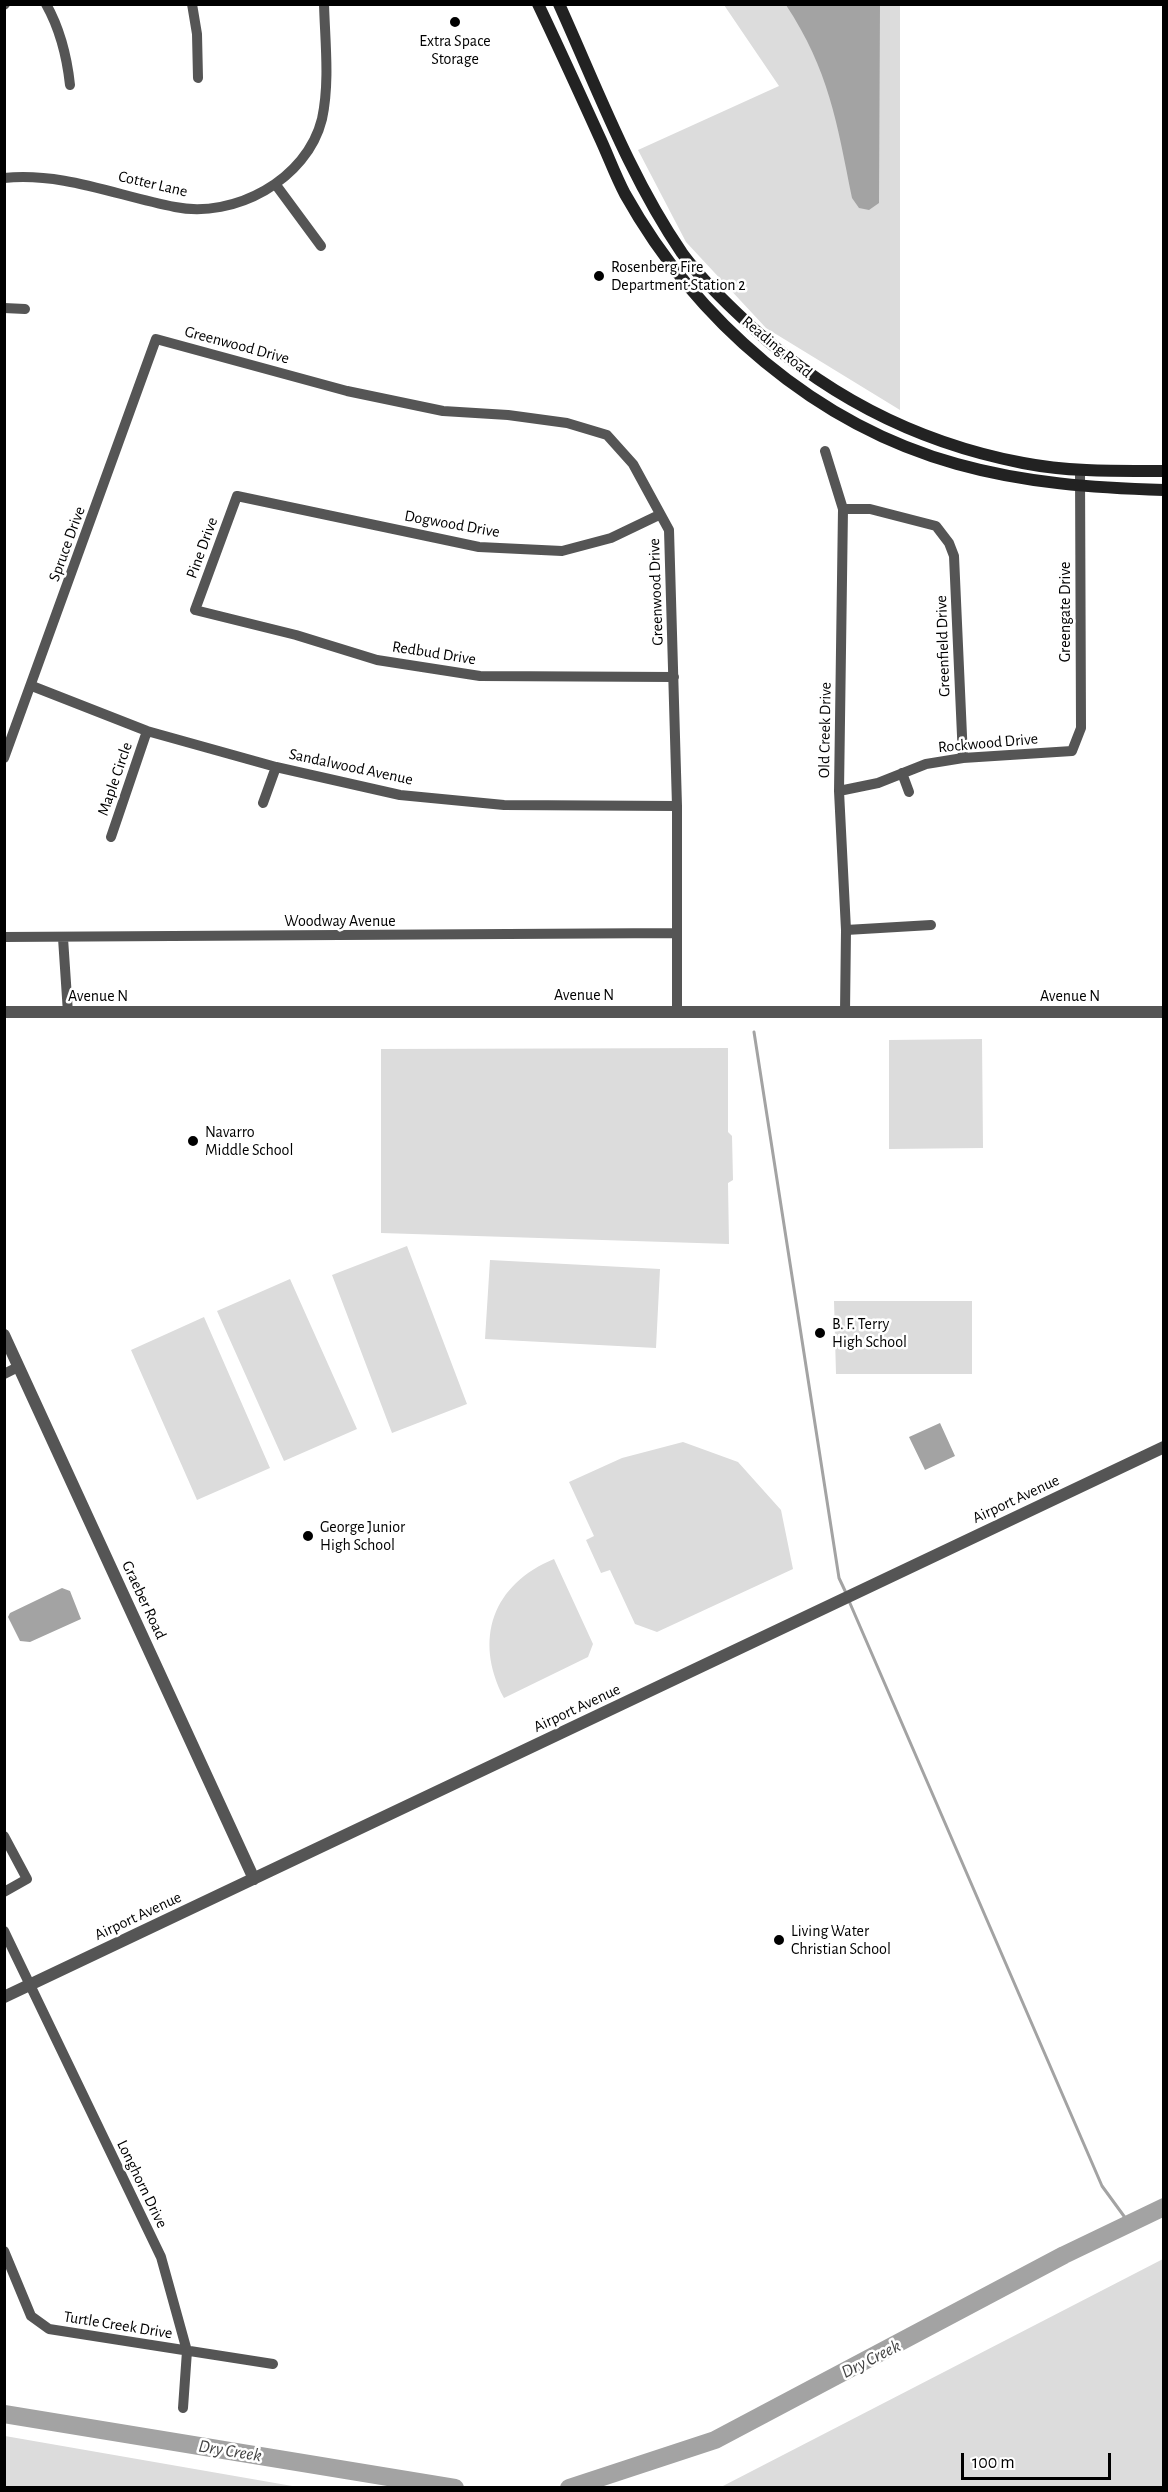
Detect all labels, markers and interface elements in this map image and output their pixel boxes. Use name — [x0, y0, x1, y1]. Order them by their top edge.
marker: Extra Space Storage — [448, 15, 462, 29]
place label: Extra Space Storage — [419, 31, 491, 69]
street label: Cotter Lane — [116, 167, 190, 201]
place label: Rosenberg Fire Department Station 2 — [611, 257, 745, 295]
marker: Rosenberg Fire Department Station 2 — [592, 269, 606, 283]
street label: Reading Road — [738, 312, 816, 382]
street label: Greenwood Drive — [183, 322, 291, 368]
street label: Spruce Drive — [45, 504, 89, 584]
street label: Dogwood Drive — [403, 506, 501, 542]
street label: Pine Drive — [182, 515, 222, 581]
street label: Greenwood Drive — [645, 538, 667, 646]
street label: Greengate Drive — [1055, 562, 1075, 662]
street label: Greenfield Drive — [932, 595, 954, 697]
street label: Redbud Drive — [391, 637, 477, 669]
street label: Old Creek Drive — [815, 682, 835, 778]
street label: Rockwood Drive — [937, 729, 1039, 757]
street label: Maple Circle — [93, 740, 137, 818]
street label: Sandalwood Avenue — [287, 744, 415, 790]
street label: Woodway Avenue — [284, 911, 396, 931]
street label: Avenue N — [554, 985, 614, 1005]
street label: Avenue N — [68, 986, 128, 1006]
street label: Avenue N — [1040, 986, 1100, 1006]
place label: Navarro Middle School — [205, 1122, 293, 1160]
marker: Navarro Middle School — [186, 1134, 200, 1148]
place label: B. F. Terry High School — [832, 1314, 907, 1352]
marker: B. F. Terry High School — [813, 1326, 827, 1340]
street label: Airport Avenue — [969, 1471, 1063, 1527]
place label: George Junior High School — [320, 1517, 405, 1555]
marker: George Junior High School — [301, 1529, 315, 1543]
street label: Graeber Road — [117, 1558, 171, 1642]
street label: Airport Avenue — [530, 1680, 624, 1736]
street label: Airport Avenue — [91, 1888, 185, 1944]
place label: Living Water Christian School — [791, 1921, 891, 1959]
marker: Living Water Christian School — [772, 1933, 786, 1947]
street label: Longhorn Drive — [112, 2137, 172, 2231]
street label: Turtle Creek Drive — [62, 2307, 174, 2343]
water label: Dry Creek — [838, 2335, 904, 2383]
water label: Dry Creek — [197, 2435, 263, 2467]
scale bar — [964, 2441, 1114, 2479]
text: 100 m — [972, 2454, 1015, 2472]

